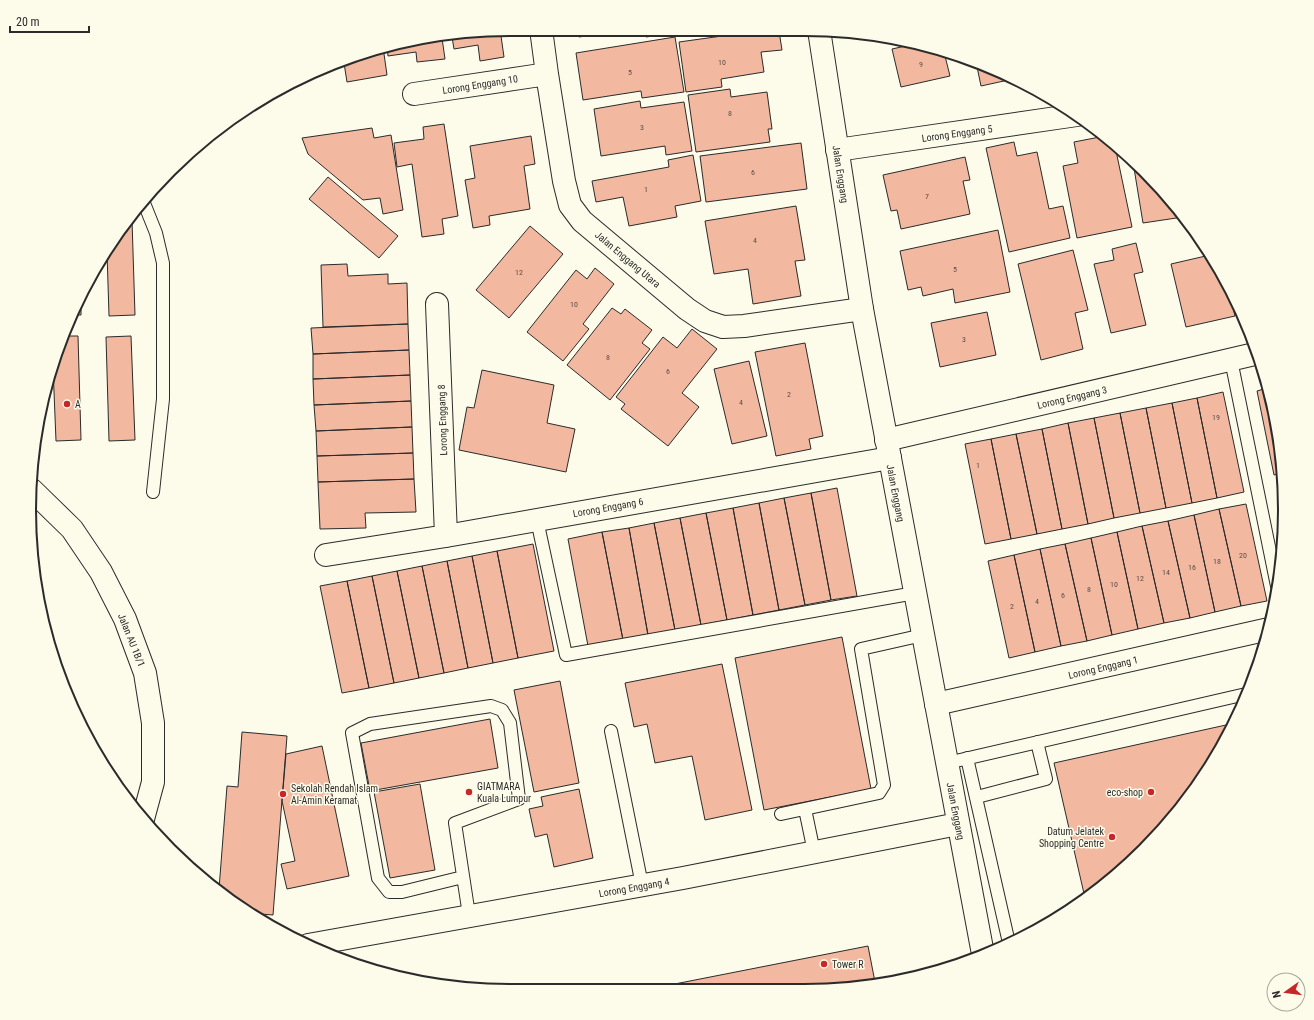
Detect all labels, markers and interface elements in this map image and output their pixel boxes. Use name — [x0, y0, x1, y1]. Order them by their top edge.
scale bar — [10, 8, 89, 34]
text: 20 m — [16, 15, 40, 29]
house number: 10 — [718, 58, 726, 67]
house number: 9 — [919, 60, 923, 69]
house number: 5 — [628, 68, 632, 77]
street label: Lorong Enggang 10 — [442, 73, 519, 96]
house number: 8 — [728, 109, 732, 118]
house number: 3 — [640, 123, 644, 132]
street label: Lorong Enggang 5 — [921, 123, 993, 144]
street label: Jalan Enggang — [831, 145, 850, 204]
house number: 6 — [751, 168, 755, 177]
house number: 1 — [644, 185, 648, 194]
house number: 7 — [925, 192, 929, 201]
street label: Jalan Enggang Utara — [593, 229, 663, 290]
house number: 4 — [753, 236, 757, 245]
house number: 5 — [953, 265, 957, 274]
house number: 12 — [515, 268, 523, 277]
house number: 10 — [570, 300, 578, 309]
house number: 3 — [962, 335, 966, 344]
house number: 8 — [606, 353, 610, 362]
house number: 6 — [666, 367, 670, 376]
street label: Lorong Enggang 8 — [436, 384, 449, 456]
street label: Lorong Enggang 3 — [1036, 384, 1108, 411]
house number: 2 — [787, 390, 791, 399]
house number: 4 — [739, 398, 743, 407]
marker: A — [62, 399, 72, 409]
place label: A — [75, 399, 81, 410]
house number: 19 — [1212, 413, 1220, 422]
house number: 1 — [976, 461, 980, 470]
street label: Jalan Enggang — [885, 464, 906, 523]
street label: Lorong Enggang 6 — [572, 496, 644, 519]
house number: 20 — [1239, 551, 1247, 560]
house number: 18 — [1213, 557, 1221, 566]
house number: 16 — [1188, 563, 1196, 572]
house number: 14 — [1162, 568, 1170, 577]
house number: 12 — [1136, 574, 1144, 583]
house number: 10 — [1110, 580, 1118, 589]
house number: 8 — [1087, 585, 1091, 594]
house number: 6 — [1061, 591, 1065, 600]
house number: 4 — [1035, 597, 1039, 606]
house number: 2 — [1010, 602, 1014, 611]
street label: Jalan AU 1B/1 — [116, 612, 147, 668]
street label: Lorong Enggang 1 — [1067, 654, 1139, 681]
place label: GIATMARA Kuala Lumpur — [477, 781, 531, 804]
street label: Jalan Enggang — [945, 782, 966, 841]
place label: Sekolah Rendah Islam Al-Amin Keramat — [291, 783, 378, 806]
marker: GIATMARA Kuala Lumpur — [464, 787, 474, 797]
place label: eco-shop — [1107, 787, 1143, 798]
marker: eco-shop — [1146, 787, 1156, 797]
marker: Sekolah Rendah Islam Al-Amin Keramat — [278, 789, 288, 799]
place label: Datum Jelatek Shopping Centre — [1039, 826, 1104, 849]
marker: Datum Jelatek Shopping Centre — [1107, 832, 1117, 842]
street label: Lorong Enggang 4 — [598, 876, 670, 899]
marker: Tower R — [819, 959, 829, 969]
place label: Tower R — [832, 959, 864, 970]
north arrow — [1266, 972, 1306, 1012]
text: N — [1270, 989, 1284, 999]

